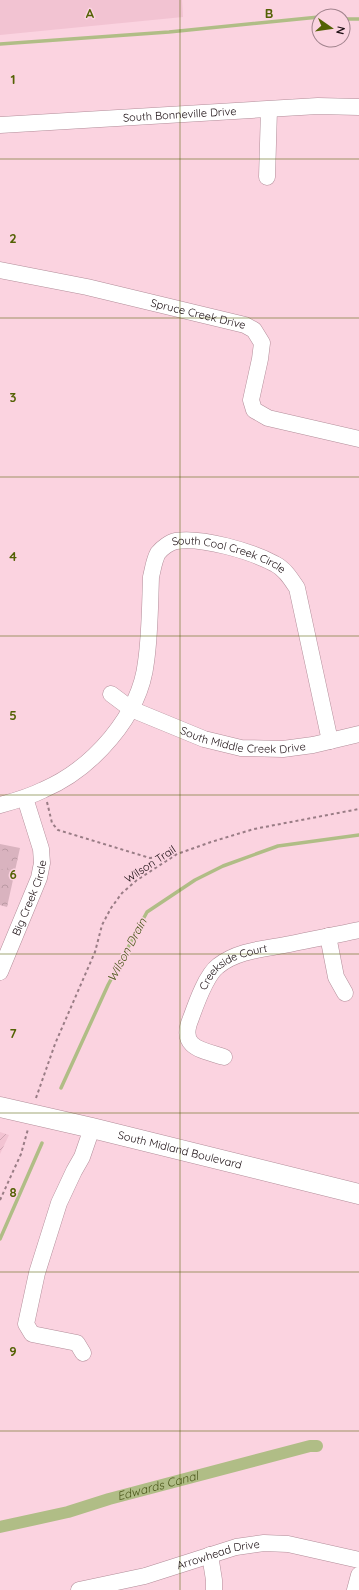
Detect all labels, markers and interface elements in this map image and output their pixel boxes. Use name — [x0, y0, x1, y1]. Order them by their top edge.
text: A — [86, 5, 95, 21]
text: B — [265, 5, 273, 21]
north arrow — [311, 8, 351, 48]
text: N — [333, 25, 348, 36]
text: 1 — [10, 71, 16, 87]
street label: South Bonneville Drive — [123, 104, 237, 125]
text: 2 — [9, 230, 17, 246]
street label: Spruce Creek Drive — [149, 296, 247, 332]
text: 3 — [10, 389, 17, 405]
street label: South Cool Creek Circle — [170, 533, 289, 576]
text: 4 — [9, 548, 17, 564]
text: 5 — [9, 707, 17, 723]
street label: South Middle Creek Drive — [178, 723, 307, 756]
street label: Wilson Trail — [122, 842, 178, 886]
street label: Big Creek Circle — [9, 859, 49, 938]
text: 6 — [9, 866, 17, 882]
water label: Wilson Drain — [104, 914, 150, 984]
street label: Creekside Court — [196, 941, 268, 992]
text: 7 — [9, 1025, 17, 1041]
street label: South Midland Boulevard — [117, 1128, 243, 1172]
text: 8 — [9, 1184, 17, 1200]
text: 9 — [9, 1343, 17, 1359]
water label: Edwards Canal — [115, 1468, 201, 1504]
street label: Arrowhead Drive — [175, 1537, 261, 1572]

